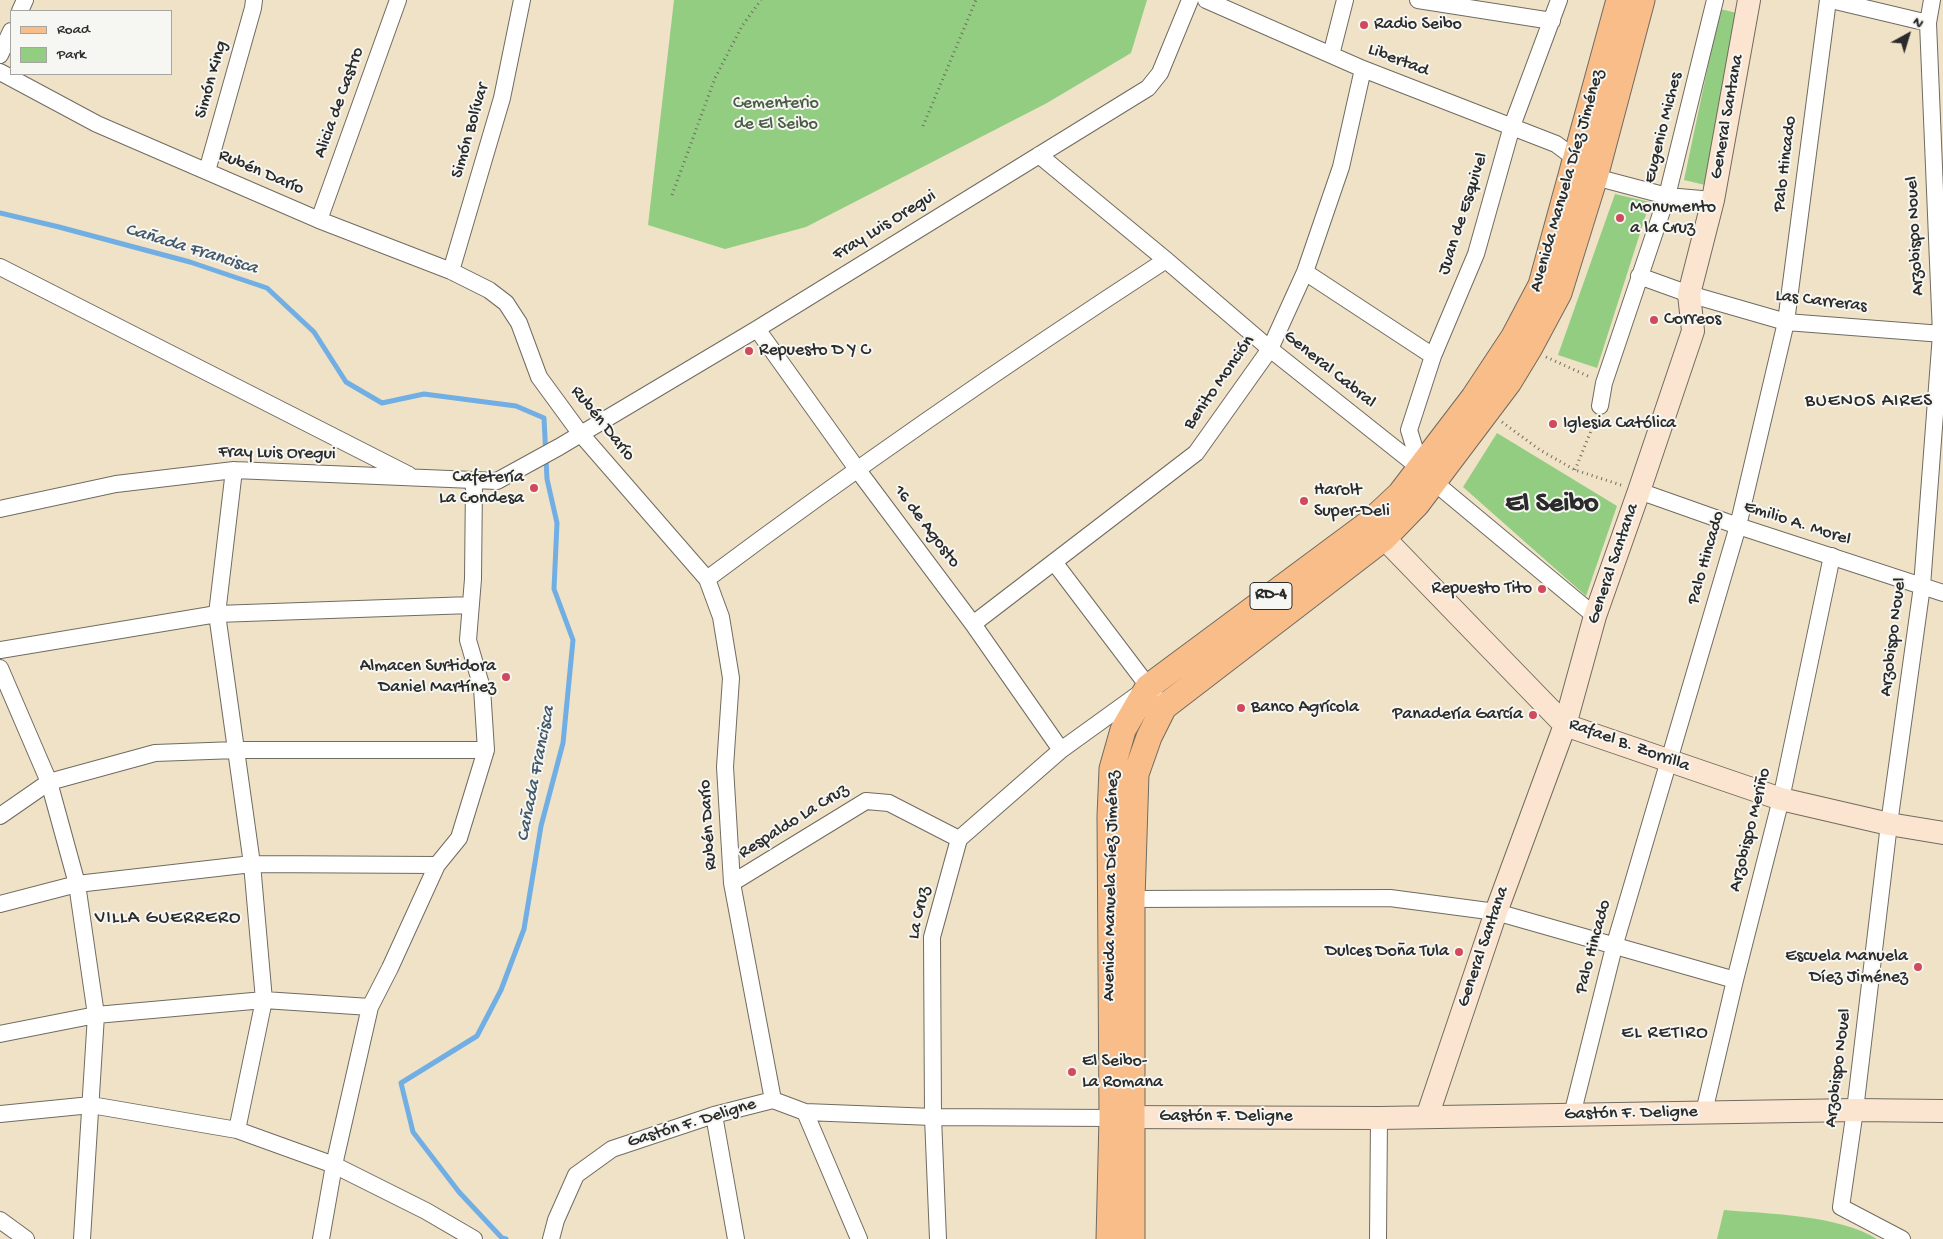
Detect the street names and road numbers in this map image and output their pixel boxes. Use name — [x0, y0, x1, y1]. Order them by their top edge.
street label: Simón King — [191, 39, 233, 121]
street label: Libertad — [1364, 40, 1432, 82]
street label: Alicia de Castro — [310, 45, 370, 161]
street label: General Santana — [1706, 53, 1750, 181]
street label: Avenida Manuela Díez Jiménez — [1526, 67, 1610, 295]
street label: Eugenio Miches — [1640, 70, 1688, 186]
street label: Simón Bolívar — [447, 81, 495, 181]
street label: Palo Hincado — [1769, 115, 1803, 213]
street label: Rubén Darío — [215, 145, 307, 201]
street label: Juan de Esquivel — [1434, 150, 1494, 278]
street label: Arzobispo Nouel — [1902, 176, 1930, 296]
street label: Fray Luis Oregui — [829, 186, 941, 266]
street label: Las Carreras — [1774, 286, 1868, 318]
street label: General Cabral — [1278, 326, 1380, 414]
street label: Benito Monción — [1180, 332, 1260, 434]
street label: Rubén Darío — [565, 382, 639, 466]
street label: Fray Luis Oregui — [218, 442, 336, 466]
street label: 16 de Agosto — [888, 481, 964, 573]
street label: Emilio A. Morel — [1741, 497, 1853, 551]
street label: General Santana — [1583, 501, 1645, 627]
street label: Palo Hincado — [1683, 509, 1731, 607]
street label: Arzobispo Nouel — [1876, 576, 1912, 698]
road number: RD-4 — [1250, 582, 1292, 610]
street label: Rafael B. Zorrilla — [1566, 714, 1692, 778]
street label: Arzobispo Meriño — [1725, 766, 1777, 894]
street label: Avenida Manuela Díez Jiménez — [1099, 771, 1125, 1001]
street label: Rubén Darío — [695, 779, 723, 871]
street label: Respaldo La Cruz — [735, 780, 853, 864]
street label: General Santana — [1453, 884, 1515, 1010]
street label: La Cruz — [904, 885, 936, 941]
street label: Palo Hincado — [1571, 898, 1617, 996]
street label: Arzobispo Nouel — [1821, 1007, 1857, 1129]
street label: Gastón F. Deligne — [625, 1094, 759, 1154]
street label: Gastón F. Deligne — [1564, 1102, 1698, 1126]
street label: Gastón F. Deligne — [1159, 1106, 1293, 1128]

